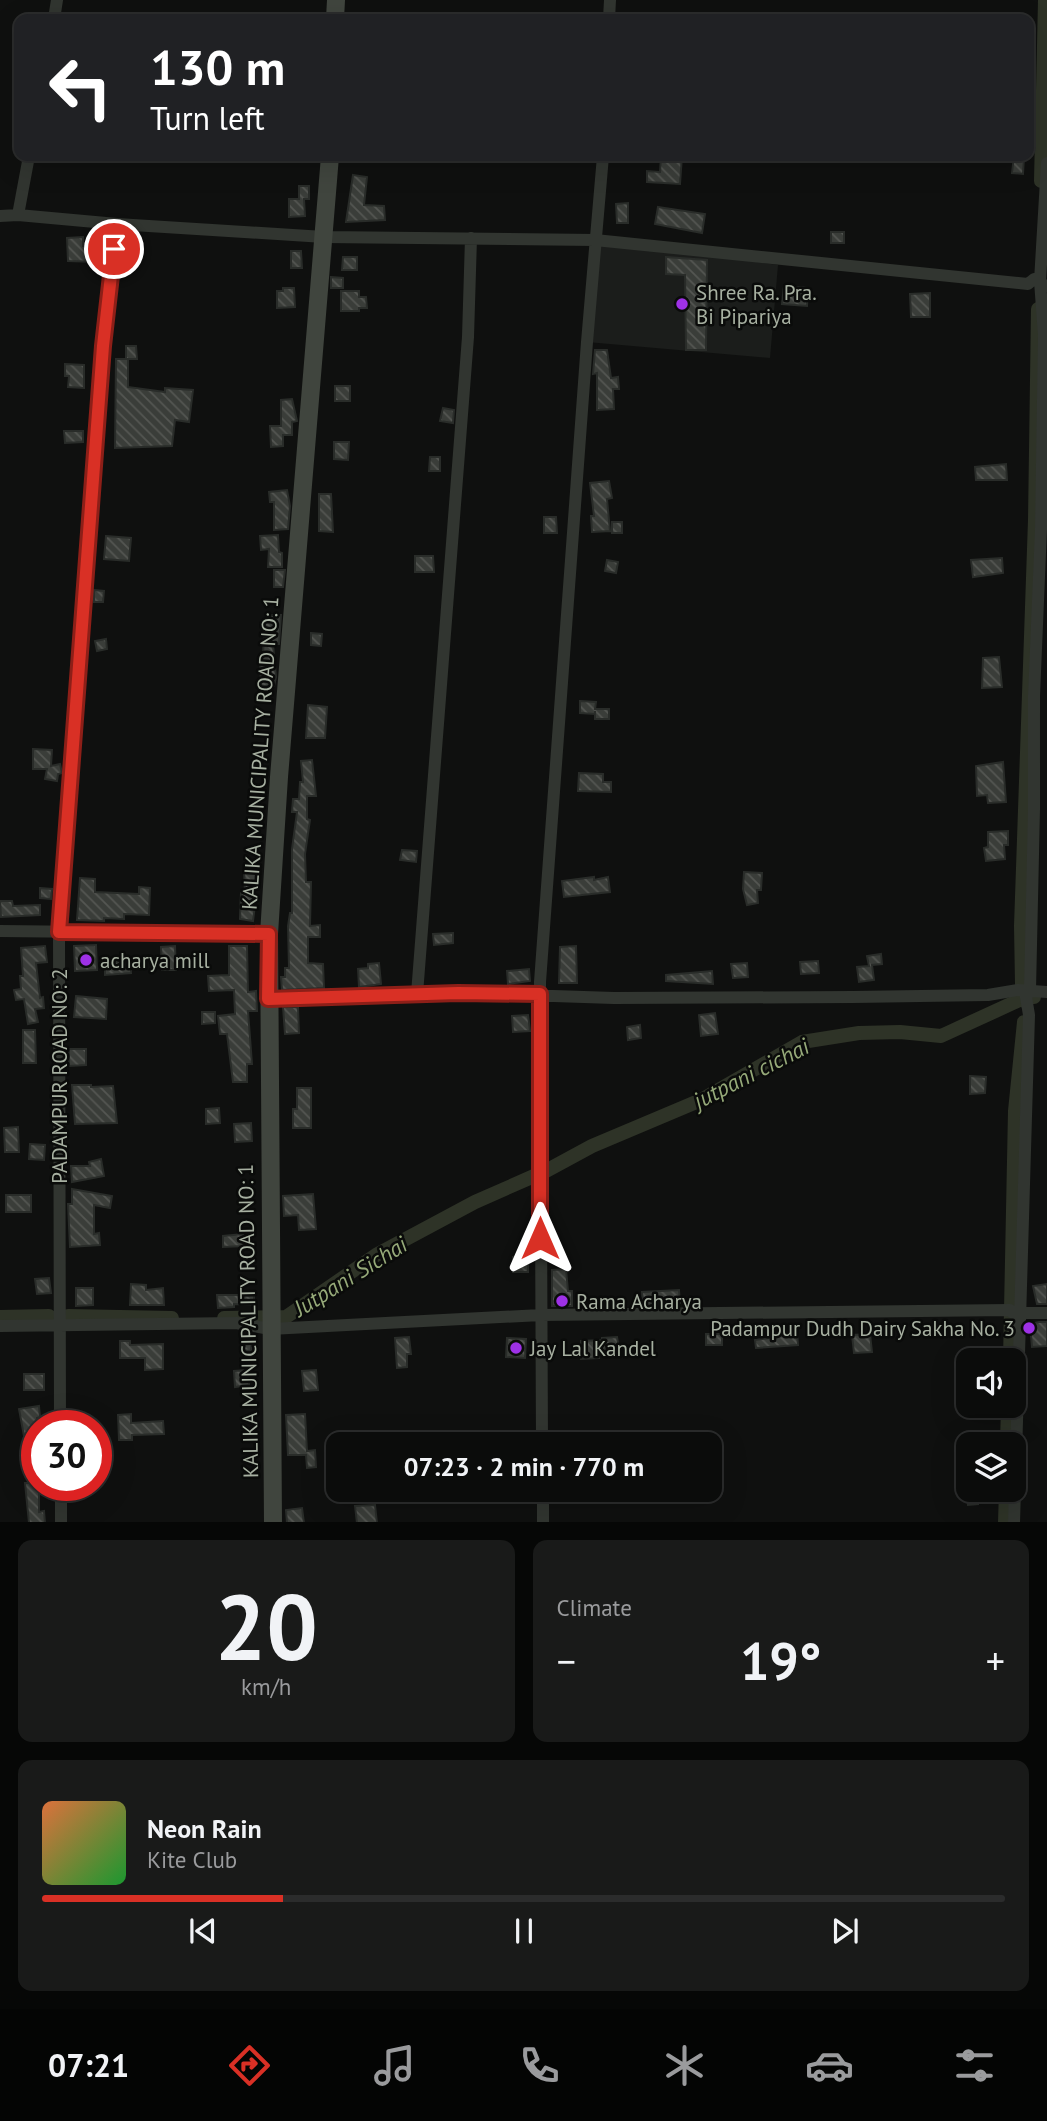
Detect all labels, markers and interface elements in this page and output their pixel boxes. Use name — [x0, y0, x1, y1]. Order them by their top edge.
text: 130 m — [150, 35, 285, 99]
icon: left — [35, 42, 126, 133]
text: Turn left — [150, 97, 265, 139]
pin — [84, 219, 144, 279]
icon: arrive — [95, 230, 133, 268]
place label: Shree Ra. Pra. Bi Pipariya — [696, 279, 817, 330]
marker: Shree Ra. Pra. Bi Pipariya — [674, 296, 690, 312]
street label: KALIKA MUNICIPALITY ROAD NO: 1 — [236, 595, 284, 911]
place label: acharya mill — [100, 947, 210, 974]
marker: acharya mill — [78, 952, 94, 968]
street label: PADAMPUR ROAD NO: 2 — [46, 968, 73, 1184]
water label: jutpani cichai — [685, 1031, 815, 1116]
street label: KALIKA MUNICIPALITY ROAD NO: 1 — [232, 1164, 264, 1478]
position arrow — [503, 1201, 577, 1275]
water label: Jutpani Sichai — [286, 1229, 413, 1324]
place label: Rama Acharya — [576, 1288, 702, 1315]
marker: Rama Acharya — [554, 1293, 570, 1309]
place label: Padampur Dudh Dairy Sakha No. 3 — [710, 1315, 1015, 1342]
marker: Padampur Dudh Dairy Sakha No. 3 — [1021, 1320, 1037, 1336]
place label: Jay Lal Kandel — [529, 1335, 656, 1362]
marker: Jay Lal Kandel — [508, 1340, 524, 1356]
map controls — [956, 1348, 1026, 1502]
button: sound — [956, 1348, 1026, 1418]
speed limit sign: 30 — [21, 1410, 112, 1501]
button: layers — [956, 1432, 1026, 1502]
text: 07:23 · 2 min · 770 m — [404, 1450, 644, 1483]
text: 20 — [215, 1567, 318, 1685]
text: Climate — [557, 1593, 632, 1622]
text: 19° — [740, 1627, 822, 1694]
text: − — [557, 1636, 576, 1685]
text: + — [986, 1636, 1005, 1685]
text: km/h — [241, 1672, 291, 1701]
text: Neon Rain — [147, 1812, 262, 1845]
text: Kite Club — [147, 1845, 237, 1874]
icon: previous — [184, 1912, 222, 1950]
icon: pause — [505, 1912, 543, 1950]
icon: next — [826, 1912, 864, 1950]
icon: directions — [225, 2041, 274, 2090]
icon: music — [370, 2041, 419, 2090]
icon: phone — [515, 2041, 564, 2090]
icon: climate — [660, 2041, 709, 2090]
icon: car — [805, 2041, 854, 2090]
icon: filters — [950, 2041, 999, 2090]
text: 07:21 — [48, 2044, 129, 2086]

